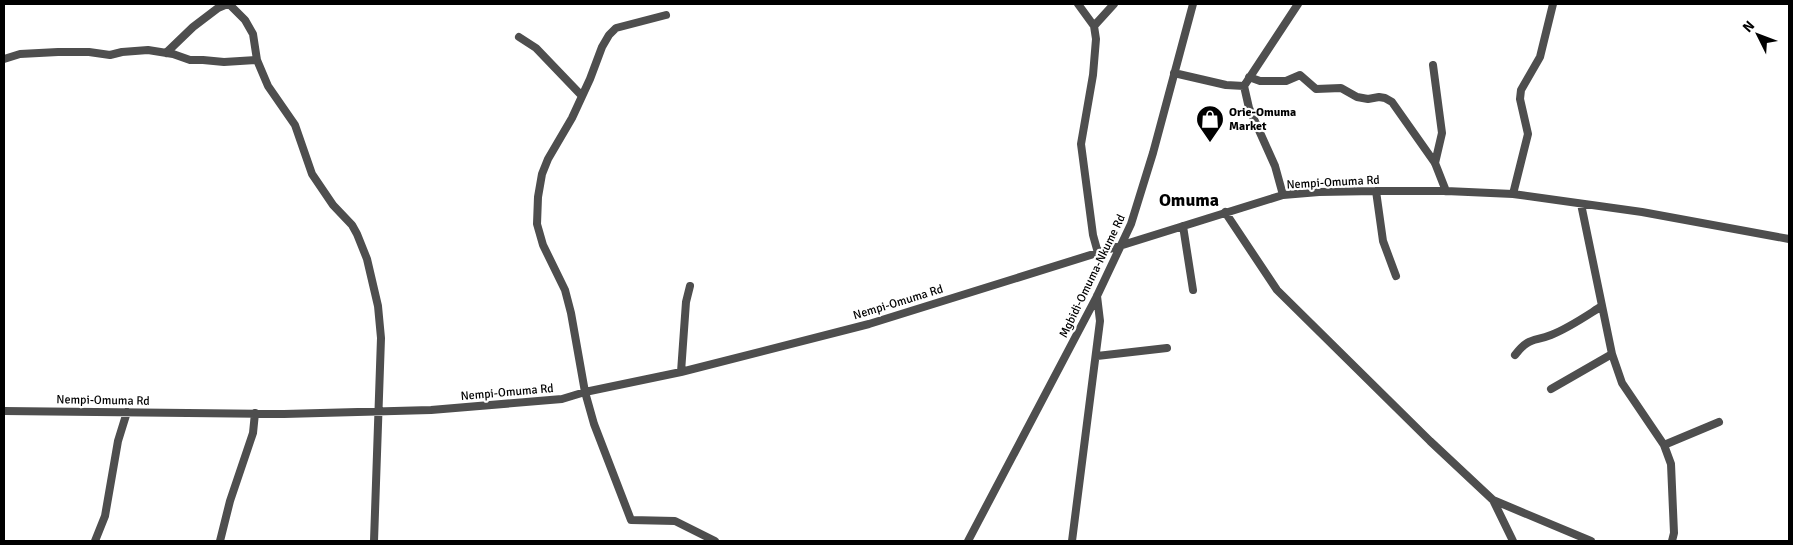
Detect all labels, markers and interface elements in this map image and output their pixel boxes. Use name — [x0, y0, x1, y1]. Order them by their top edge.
north arrow — [1733, 10, 1783, 60]
text: N — [1739, 17, 1758, 36]
shop icon: Orie-Omuma Market — [1195, 104, 1225, 143]
place label: Orie-Omuma Market — [1229, 105, 1296, 134]
street label: Nempi-Omuma Rd — [1286, 173, 1380, 192]
district label: Omuma — [1159, 189, 1219, 211]
street label: Mgbidi-Omuma-Nkume Rd — [1056, 212, 1129, 340]
street label: Nempi-Omuma Rd — [851, 282, 945, 323]
street label: Nempi-Omuma Rd — [460, 381, 554, 404]
street label: Nempi-Omuma Rd — [56, 392, 150, 409]

